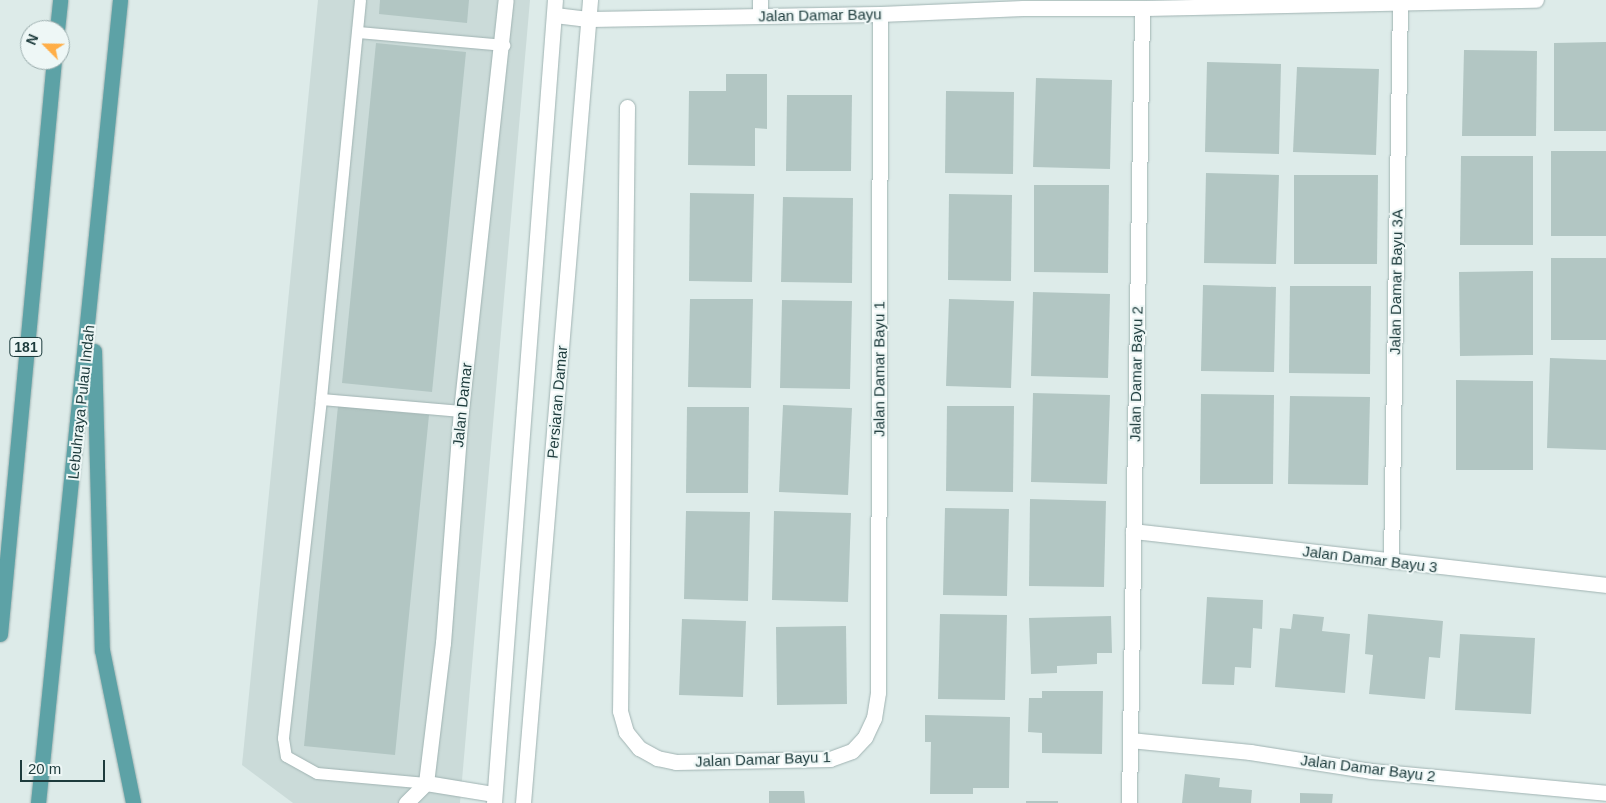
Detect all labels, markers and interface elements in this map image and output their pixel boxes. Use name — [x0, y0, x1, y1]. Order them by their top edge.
street label: Jalan Damar Bayu — [758, 5, 882, 25]
north arrow — [20, 20, 70, 70]
text: N — [23, 32, 41, 47]
street label: Jalan Damar Bayu 3A — [1386, 209, 1406, 355]
street label: Jalan Damar Bayu 1 — [870, 301, 888, 437]
street label: Jalan Damar Bayu 2 — [1126, 306, 1146, 442]
street label: Lebuhraya Pulau Indah — [64, 324, 98, 480]
road number: 181 — [8, 336, 44, 358]
street label: Persiaran Damar — [543, 345, 571, 459]
street label: Jalan Damar — [449, 362, 475, 448]
street label: Jalan Damar Bayu 3 — [1301, 542, 1439, 576]
street label: Jalan Damar Bayu 1 — [695, 748, 831, 770]
scale bar — [22, 750, 108, 782]
street label: Jalan Damar Bayu 2 — [1299, 751, 1437, 785]
text: 20 m — [28, 760, 61, 777]

